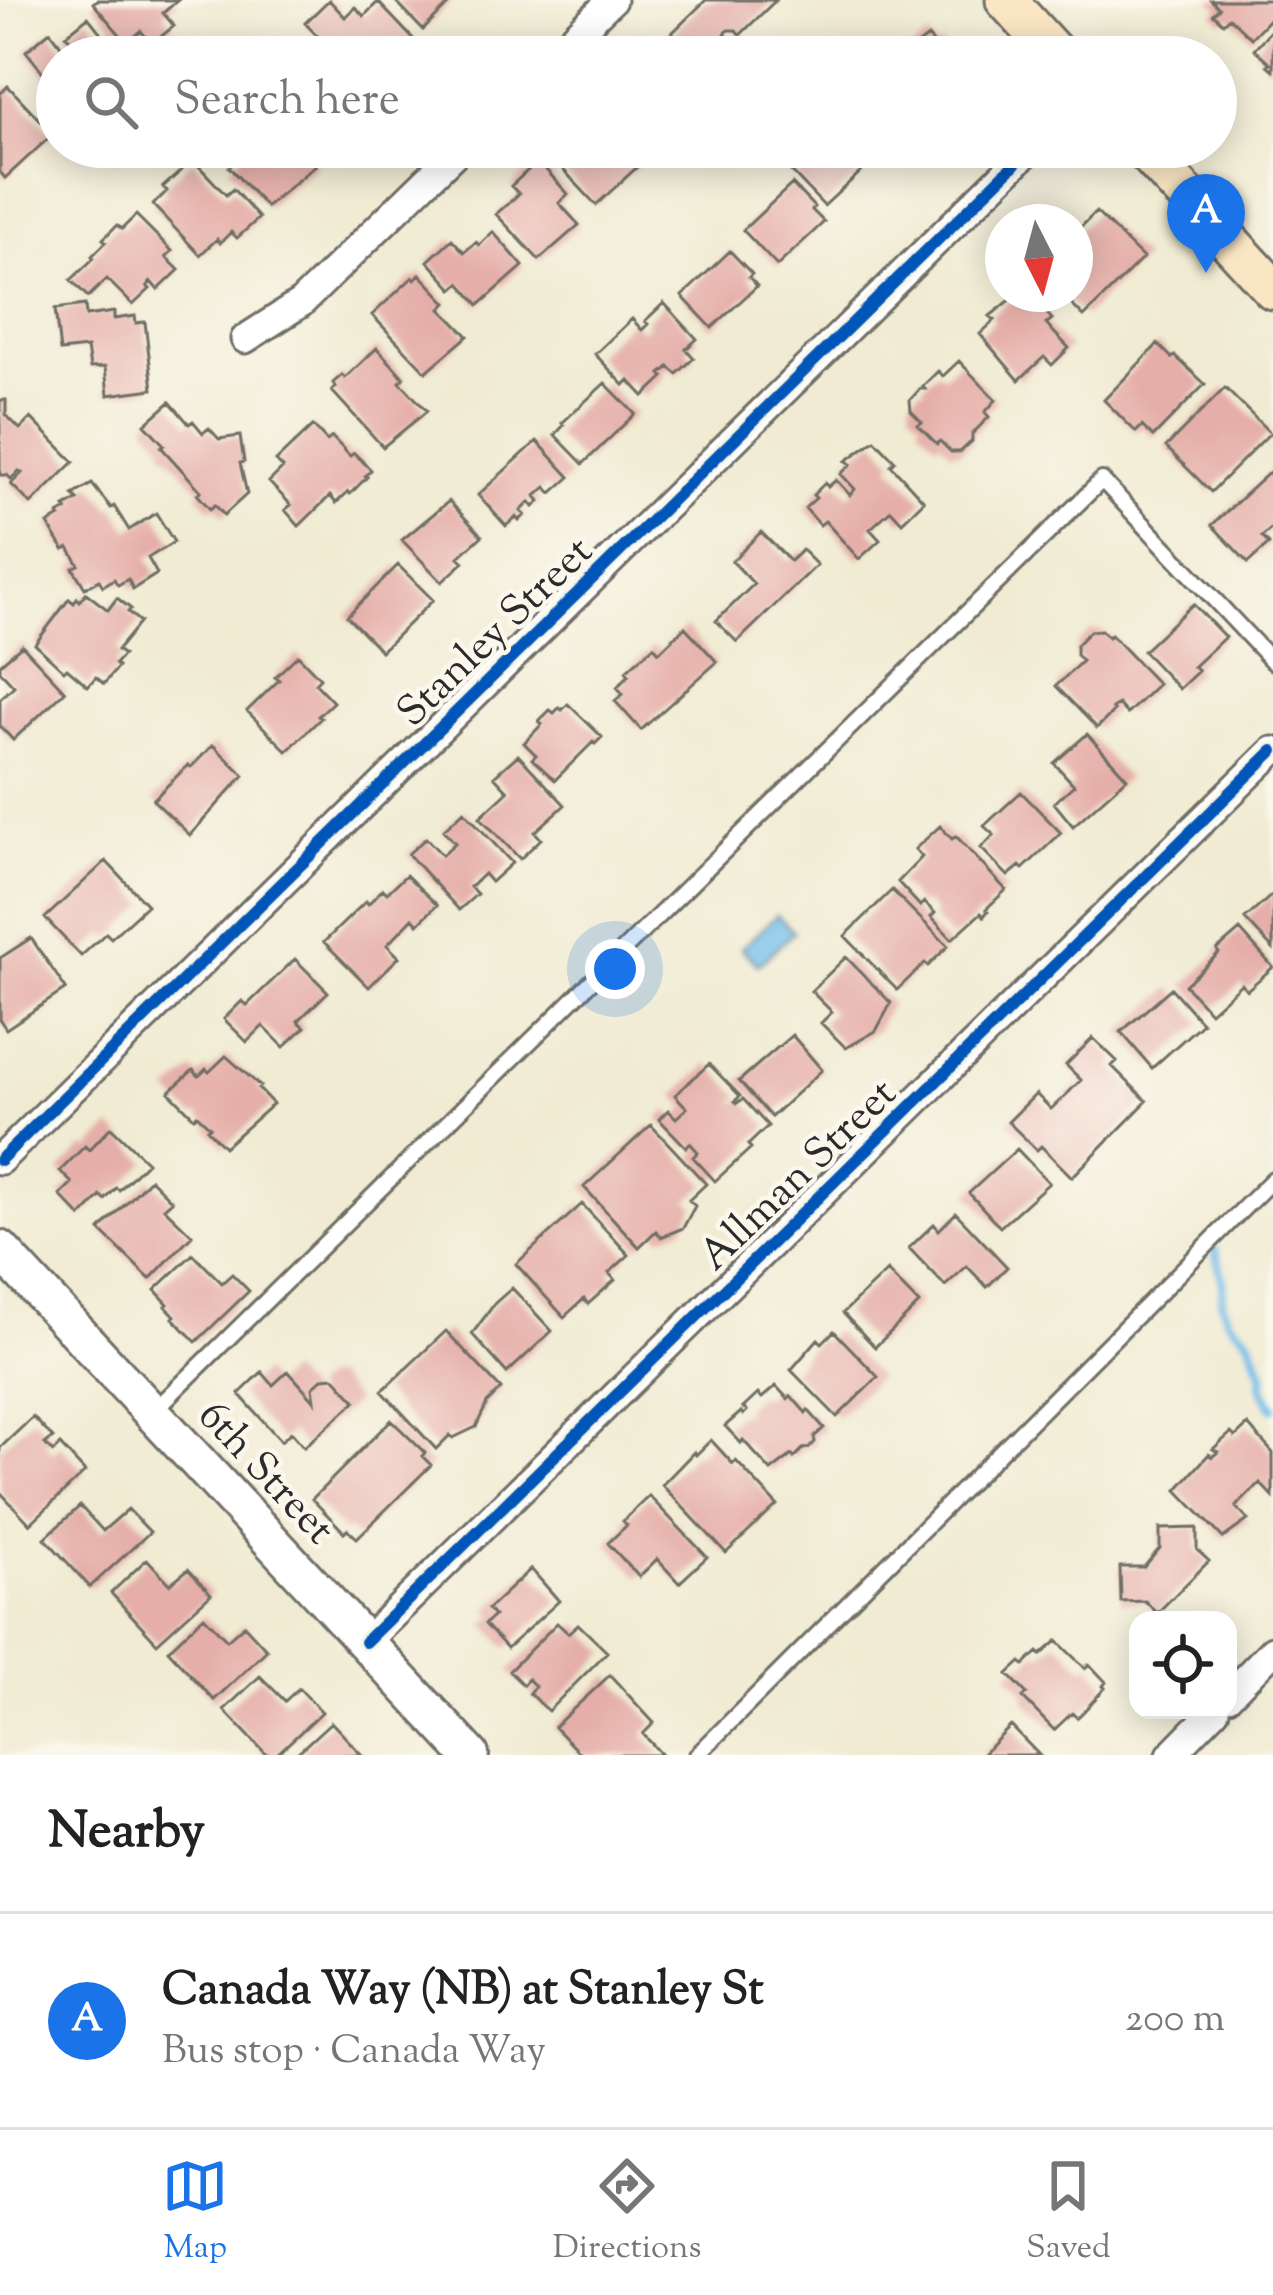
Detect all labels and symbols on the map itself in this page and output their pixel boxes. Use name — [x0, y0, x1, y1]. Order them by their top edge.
pin: A — [1167, 174, 1245, 273]
north arrow — [985, 204, 1093, 312]
street label: Stanley Street — [385, 524, 608, 743]
your location — [585, 939, 645, 999]
street label: Allman Street — [687, 1067, 912, 1286]
street label: 6th Street — [182, 1389, 347, 1560]

